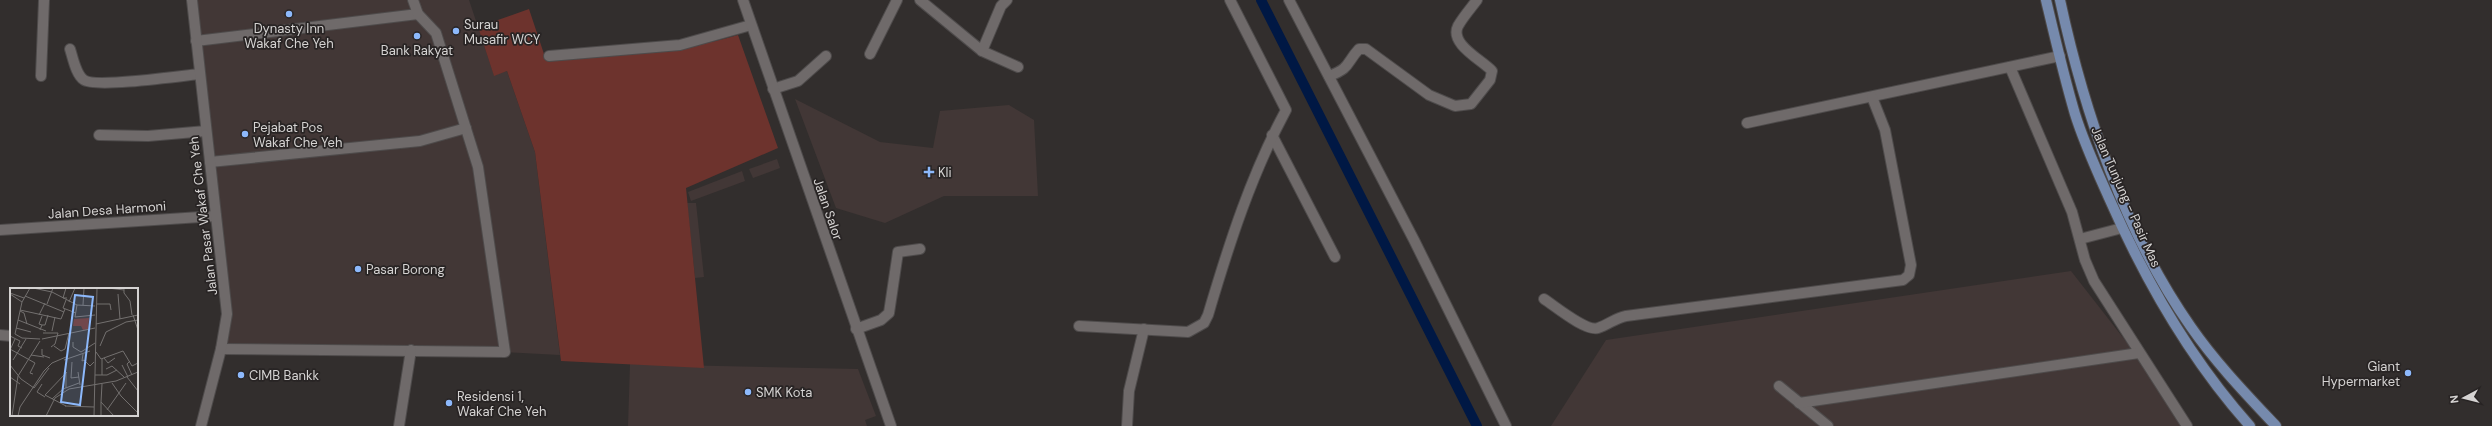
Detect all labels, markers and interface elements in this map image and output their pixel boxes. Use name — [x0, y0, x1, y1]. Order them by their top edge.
marker: Dynasty Inn Wakaf Che Yeh — [284, 9, 294, 19]
place label: Surau Musafir WCY — [464, 16, 541, 48]
place label: Dynasty Inn Wakaf Che Yeh — [244, 20, 334, 52]
marker: Surau Musafir WCY — [451, 26, 461, 36]
marker: Bank Rakyat — [412, 31, 422, 41]
place label: Bank Rakyat — [381, 42, 453, 59]
place label: Pejabat Pos Wakaf Che Yeh — [253, 119, 342, 151]
street label: Jalan Tunjung - Pasir Mas — [2087, 124, 2165, 270]
marker: Pejabat Pos Wakaf Che Yeh — [240, 129, 250, 139]
street label: Jalan Pasar Wakaf Che Yeh — [185, 136, 221, 296]
place label: Kli — [938, 164, 952, 181]
marker: Kli — [923, 166, 935, 178]
street label: Jalan Salor — [809, 176, 847, 242]
street label: Jalan Desa Harmoni — [47, 197, 167, 223]
place label: Pasar Borong — [366, 261, 445, 278]
marker: Pasar Borong — [353, 264, 363, 274]
inset map — [10, 288, 138, 416]
place label: Giant Hypermarket — [2322, 358, 2400, 390]
place label: CIMB Bankk — [249, 367, 320, 384]
marker: Giant Hypermarket — [2403, 368, 2413, 378]
marker: CIMB Bankk — [236, 370, 246, 380]
north arrow — [2444, 378, 2484, 418]
place label: SMK Kota — [756, 384, 812, 401]
marker: SMK Kota — [743, 387, 753, 397]
place label: Residensi 1, Wakaf Che Yeh — [457, 388, 546, 420]
text: N — [2447, 394, 2462, 404]
marker: Residensi 1, Wakaf Che Yeh — [444, 398, 454, 408]

